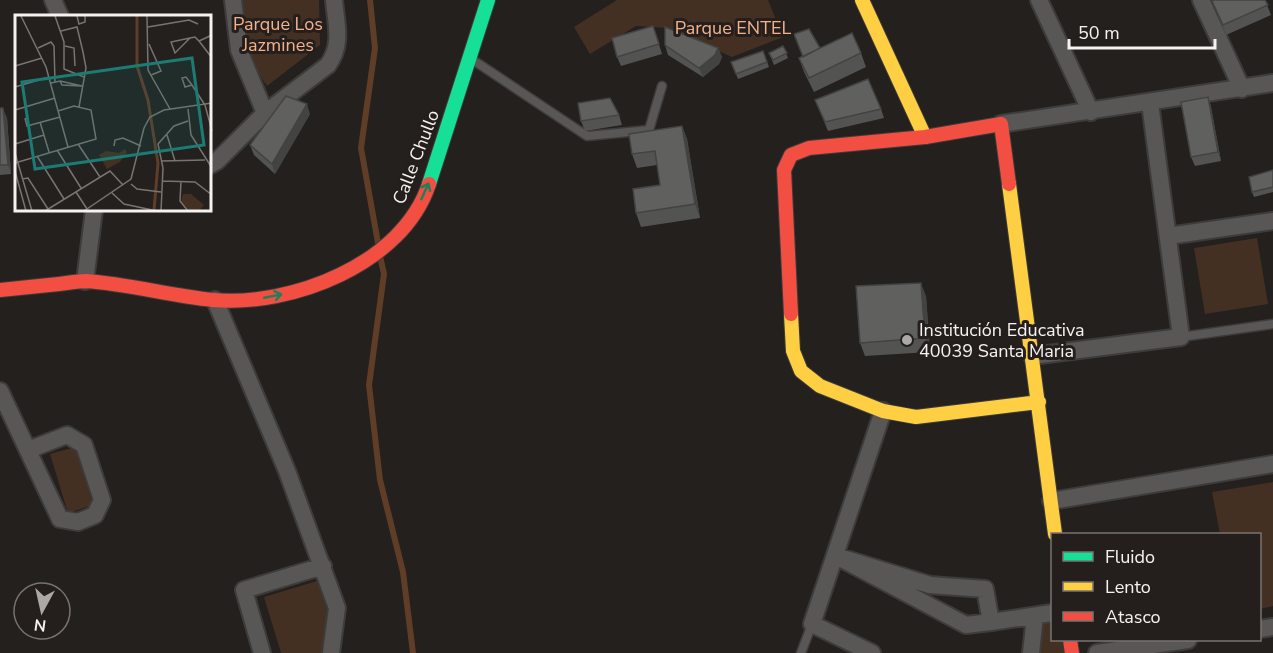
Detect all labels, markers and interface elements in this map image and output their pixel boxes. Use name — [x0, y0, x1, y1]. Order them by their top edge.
park label: Parque Los Jazmines — [233, 12, 323, 57]
scale bar — [1069, 12, 1214, 50]
inset map — [15, 15, 212, 212]
park label: Parque ENTEL — [675, 16, 791, 40]
text: 50 m — [1078, 21, 1120, 45]
street label: Calle Chullo — [387, 106, 445, 208]
one-way arrow — [420, 182, 431, 200]
one-way arrow — [262, 290, 282, 301]
place label: Institución Educativa 40039 Santa Maria — [919, 318, 1085, 363]
marker: Institución Educativa 40039 Santa Maria — [900, 333, 914, 347]
legend — [1051, 533, 1261, 641]
text: Fluido — [1105, 545, 1155, 569]
text: Lento — [1105, 575, 1151, 599]
north arrow — [12, 581, 72, 641]
text: Atasco — [1105, 605, 1161, 629]
text: N — [33, 613, 48, 637]

